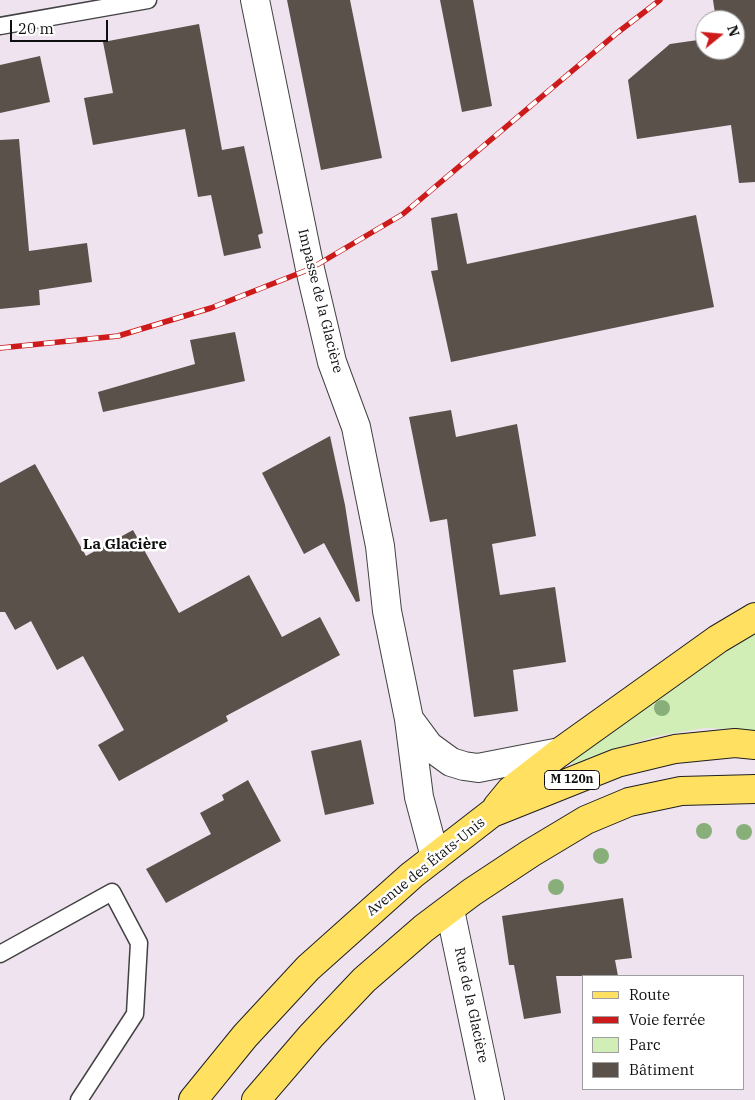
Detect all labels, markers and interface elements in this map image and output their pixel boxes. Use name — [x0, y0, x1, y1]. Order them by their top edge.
scale bar — [12, 10, 110, 42]
north arrow — [695, 10, 745, 60]
text: 20 m — [18, 19, 54, 38]
text: N — [723, 23, 744, 39]
street label: Impasse de la Glacière — [294, 227, 346, 375]
district label: La Glacière — [83, 536, 167, 554]
road number: M 120n — [544, 770, 600, 790]
street label: Avenue des États-Unis — [363, 814, 489, 920]
street label: Rue de la Glacière — [451, 946, 491, 1064]
legend — [582, 975, 745, 1090]
text: Route — [629, 985, 670, 1004]
text: Voie ferrée — [629, 1010, 705, 1029]
text: Parc — [629, 1035, 661, 1054]
text: Bâtiment — [629, 1060, 694, 1079]

